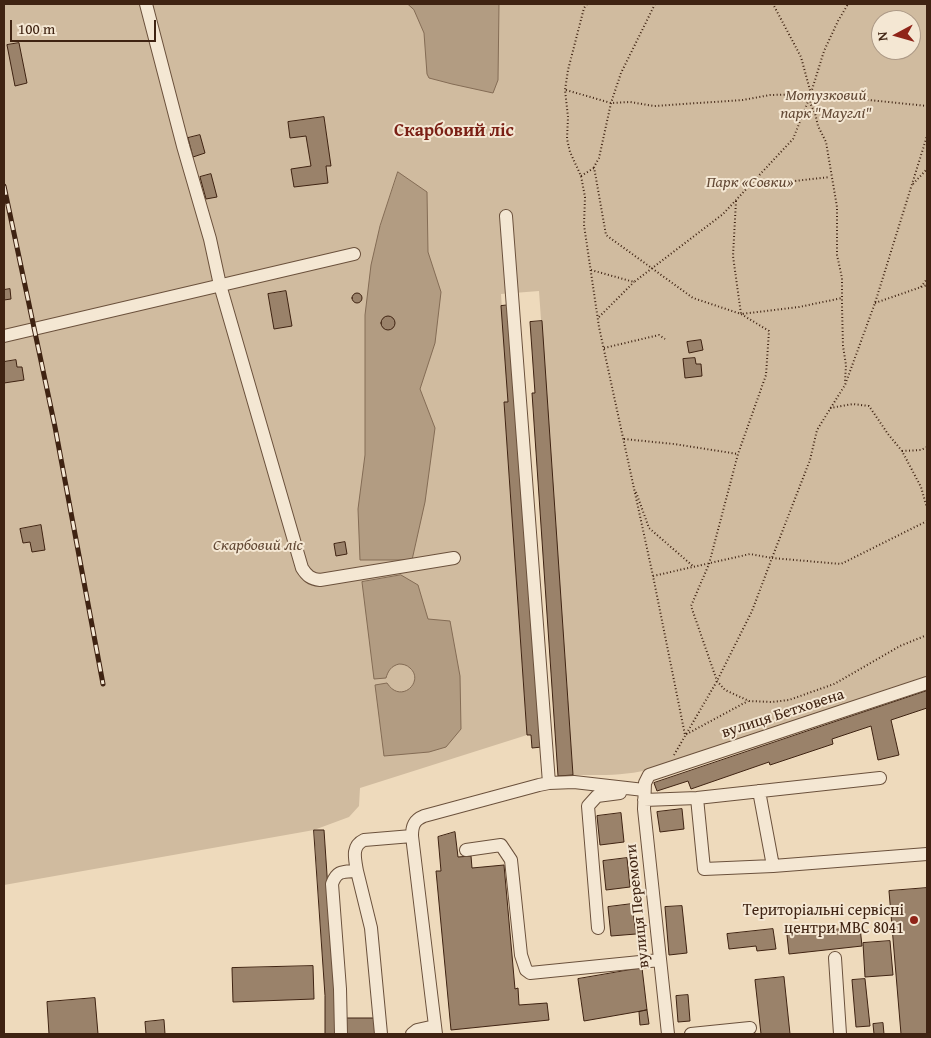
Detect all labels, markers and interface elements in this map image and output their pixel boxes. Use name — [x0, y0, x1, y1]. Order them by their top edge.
scale bar — [12, 10, 159, 42]
north arrow — [871, 10, 921, 60]
text: 100 m — [18, 18, 55, 39]
text: N — [872, 31, 893, 42]
park label: Мотузковий парк "Мауглі" — [780, 86, 872, 124]
district label: Скарбовий ліс — [394, 120, 514, 142]
park label: Парк «Совки» — [706, 173, 794, 193]
park label: Скарбовий ліс — [213, 536, 303, 556]
street label: вулиця Бетховена — [719, 685, 847, 743]
street label: вулиця Перемоги — [622, 843, 654, 969]
place label: Територіальні сервісні центри МВС 8041 — [743, 901, 904, 939]
marker: Територіальні сервісні центри МВС 8041 — [908, 914, 920, 926]

